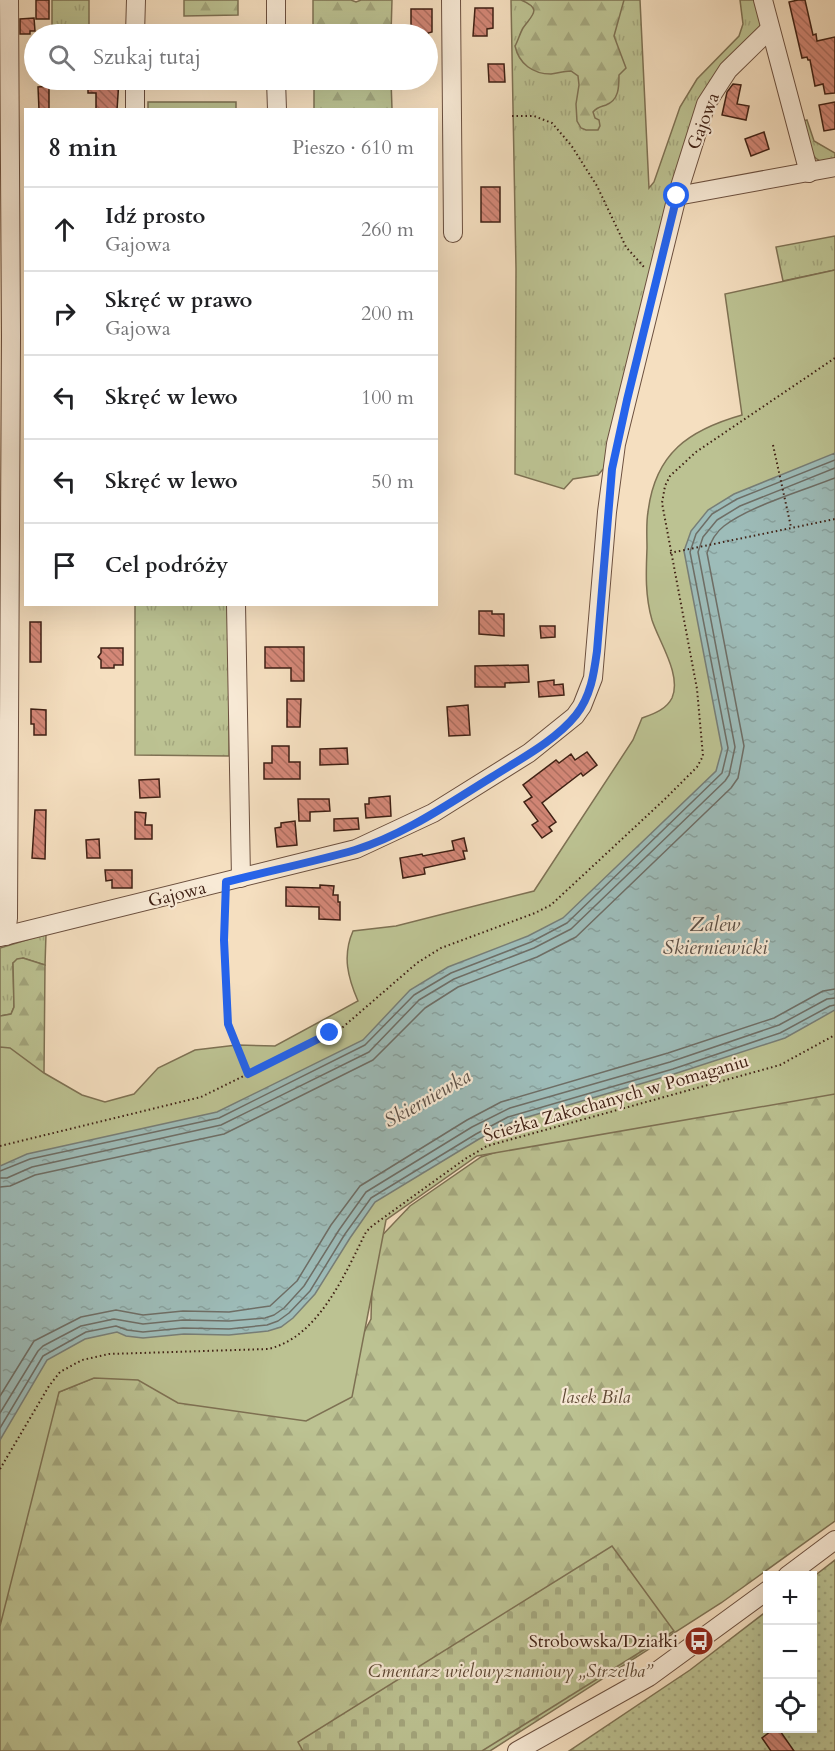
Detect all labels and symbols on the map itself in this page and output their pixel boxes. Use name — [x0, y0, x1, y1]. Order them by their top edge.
street label: Gajowa — [681, 89, 726, 153]
route start — [663, 182, 689, 208]
street label: Gajowa — [145, 875, 209, 914]
water label: Zalew Skierniewicki — [663, 911, 768, 961]
route end — [316, 1019, 342, 1045]
street label: Ścieżka Zakochanych w Pomaganiu — [481, 1049, 752, 1148]
water label: Skierniewka — [379, 1063, 476, 1134]
park label: lasek Bila — [561, 1385, 631, 1410]
bus stop icon: Strobowska/Działki — [683, 1625, 715, 1657]
place label: Strobowska/Działki — [529, 1629, 678, 1654]
park label: Cmentarz wielowyznaniowy „Strzelba” — [368, 1659, 654, 1684]

